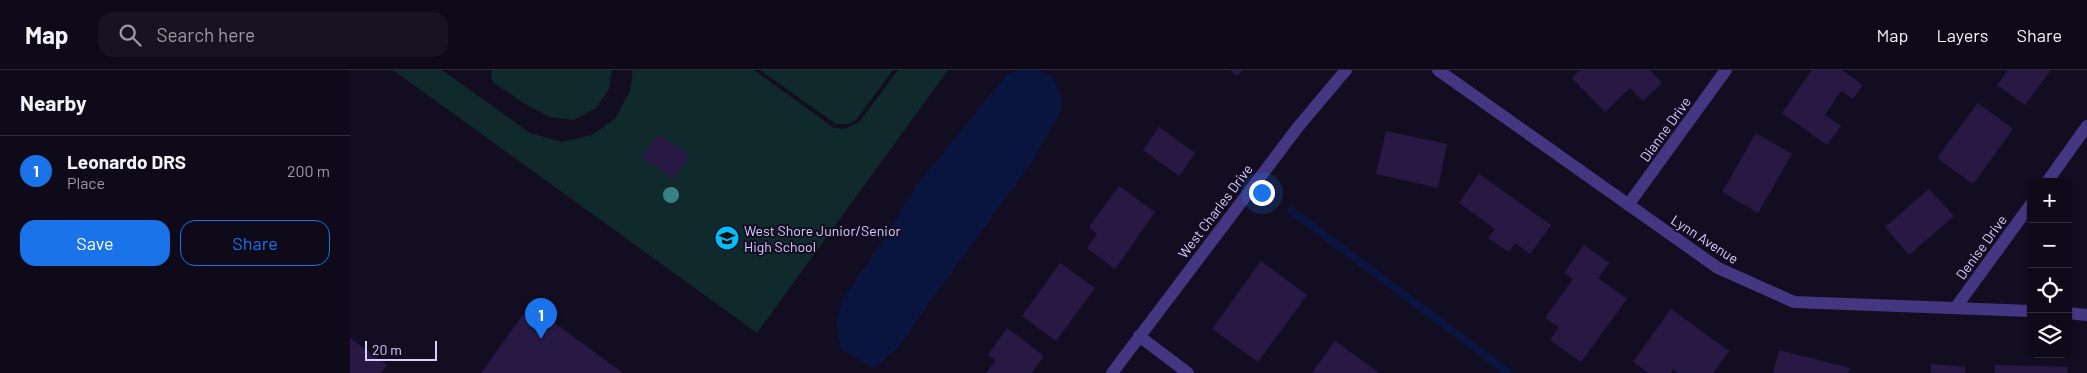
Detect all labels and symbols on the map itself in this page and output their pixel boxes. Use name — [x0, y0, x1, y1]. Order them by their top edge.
street label: Dianne Drive — [1636, 93, 1694, 165]
street label: West Charles Drive — [1174, 161, 1256, 261]
your location — [1249, 180, 1275, 206]
street label: Lynn Avenue — [1668, 211, 1742, 267]
street label: Denise Drive — [1952, 211, 2010, 283]
place label: West Shore Junior/Senior High School — [744, 222, 901, 255]
school or university icon: West Shore Junior/Senior High School — [714, 225, 740, 251]
pin: 1 — [525, 298, 557, 339]
scale bar — [365, 338, 438, 361]

